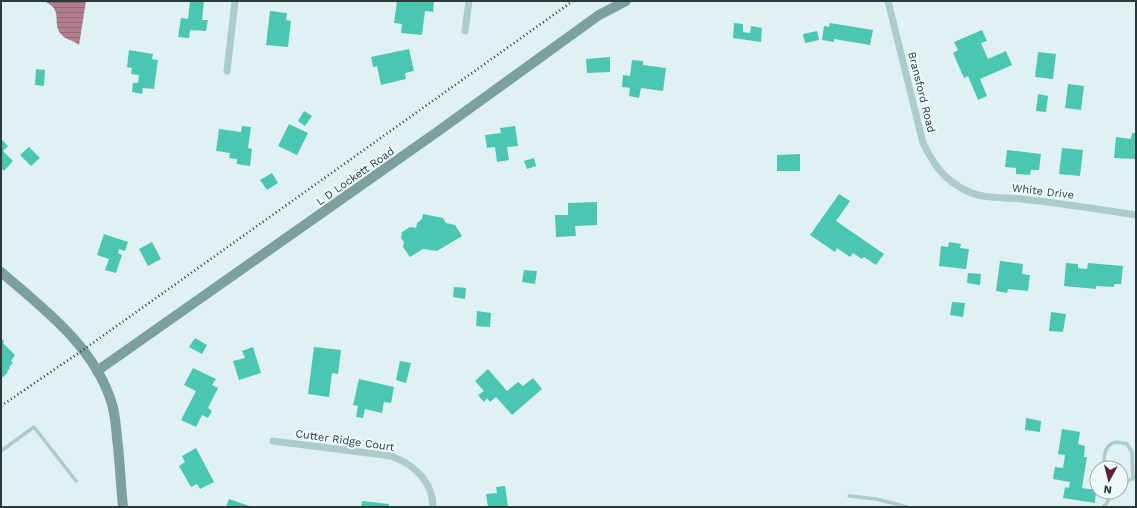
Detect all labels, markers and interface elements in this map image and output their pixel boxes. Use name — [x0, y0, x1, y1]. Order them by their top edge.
street label: Bransford Road — [905, 50, 938, 134]
street label: L D Lockett Road — [314, 145, 397, 208]
street label: White Drive — [1011, 181, 1075, 202]
street label: Cutter Ridge Court — [295, 427, 396, 454]
north arrow — [1089, 460, 1129, 500]
text: N — [1103, 482, 1113, 496]

